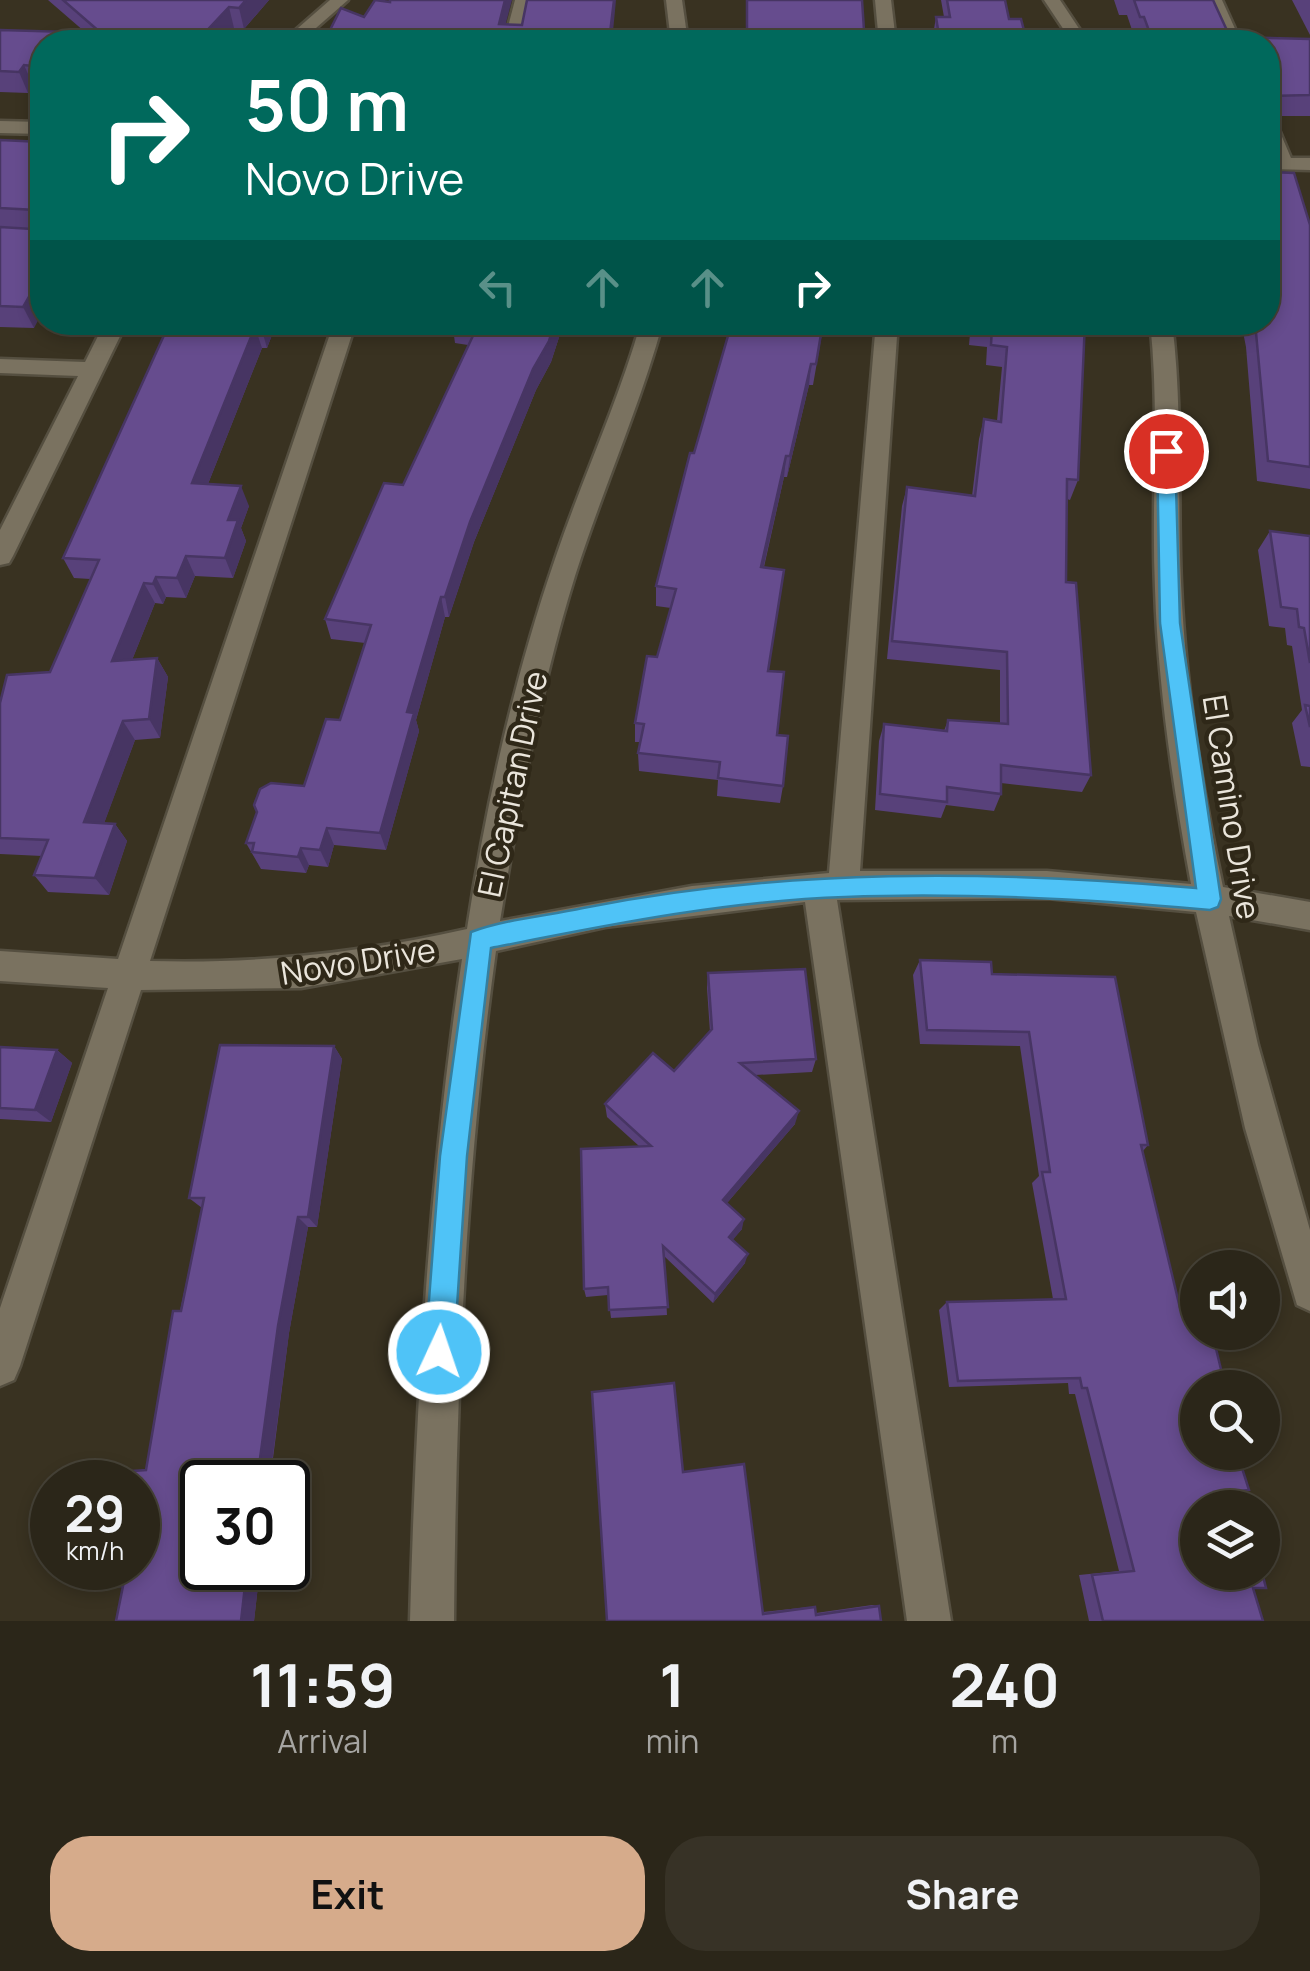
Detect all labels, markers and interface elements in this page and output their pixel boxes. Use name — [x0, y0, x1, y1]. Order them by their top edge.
text: 50 m — [245, 56, 409, 152]
icon: right — [80, 70, 210, 200]
text: Novo Drive — [245, 147, 464, 209]
icon: left — [470, 260, 525, 315]
icon: ahead — [575, 260, 630, 315]
icon: ahead — [680, 260, 735, 315]
icon: right — [785, 260, 840, 315]
pin — [1124, 409, 1209, 494]
icon: arrive — [1139, 424, 1194, 479]
street label: El Capitan Drive — [467, 667, 557, 901]
street label: El Camino Drive — [1193, 692, 1271, 922]
street label: Novo Drive — [278, 927, 438, 995]
map controls — [1180, 1250, 1280, 1590]
button: sound — [1180, 1250, 1280, 1350]
position arrow — [387, 1300, 491, 1404]
button: search — [1180, 1370, 1280, 1470]
speed limit sign: 30 — [180, 1460, 310, 1590]
text: 29 — [65, 1479, 125, 1547]
button: layers — [1180, 1490, 1280, 1590]
text: km/h — [66, 1533, 124, 1568]
text: 11:59 — [250, 1643, 396, 1725]
text: 1 — [659, 1643, 686, 1725]
text: 240 — [949, 1643, 1060, 1725]
text: Arrival — [277, 1719, 369, 1763]
text: min — [646, 1719, 699, 1763]
text: m — [991, 1719, 1018, 1763]
button: Exit — [50, 1836, 645, 1951]
button: Share — [665, 1836, 1260, 1951]

